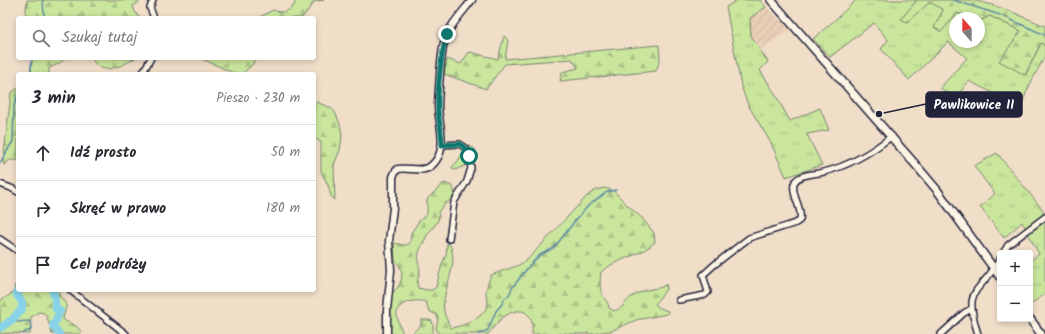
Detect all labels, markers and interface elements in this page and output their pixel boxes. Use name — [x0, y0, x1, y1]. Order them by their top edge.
north arrow — [949, 12, 985, 48]
search box — [16, 16, 316, 60]
route end — [438, 25, 456, 43]
text: Szukaj tutaj — [62, 26, 137, 50]
icon: search — [30, 27, 52, 49]
text: 3 min — [32, 85, 76, 112]
text: Pieszo · 230 m — [216, 88, 300, 109]
callout: Pawlikowice II — [926, 92, 1022, 117]
text: Pawlikowice II — [934, 95, 1014, 116]
text: Idź prosto — [70, 141, 136, 165]
icon: ahead — [32, 142, 54, 164]
text: 50 m — [271, 142, 300, 163]
route start — [460, 147, 478, 165]
text: Skręć w prawo — [70, 197, 166, 221]
icon: right — [32, 198, 54, 220]
text: 180 m — [266, 198, 300, 219]
map controls — [997, 250, 1033, 322]
button: + — [997, 250, 1033, 286]
text: Cel podróży — [70, 253, 146, 277]
icon: arrive — [32, 254, 54, 276]
button: − — [997, 286, 1033, 322]

